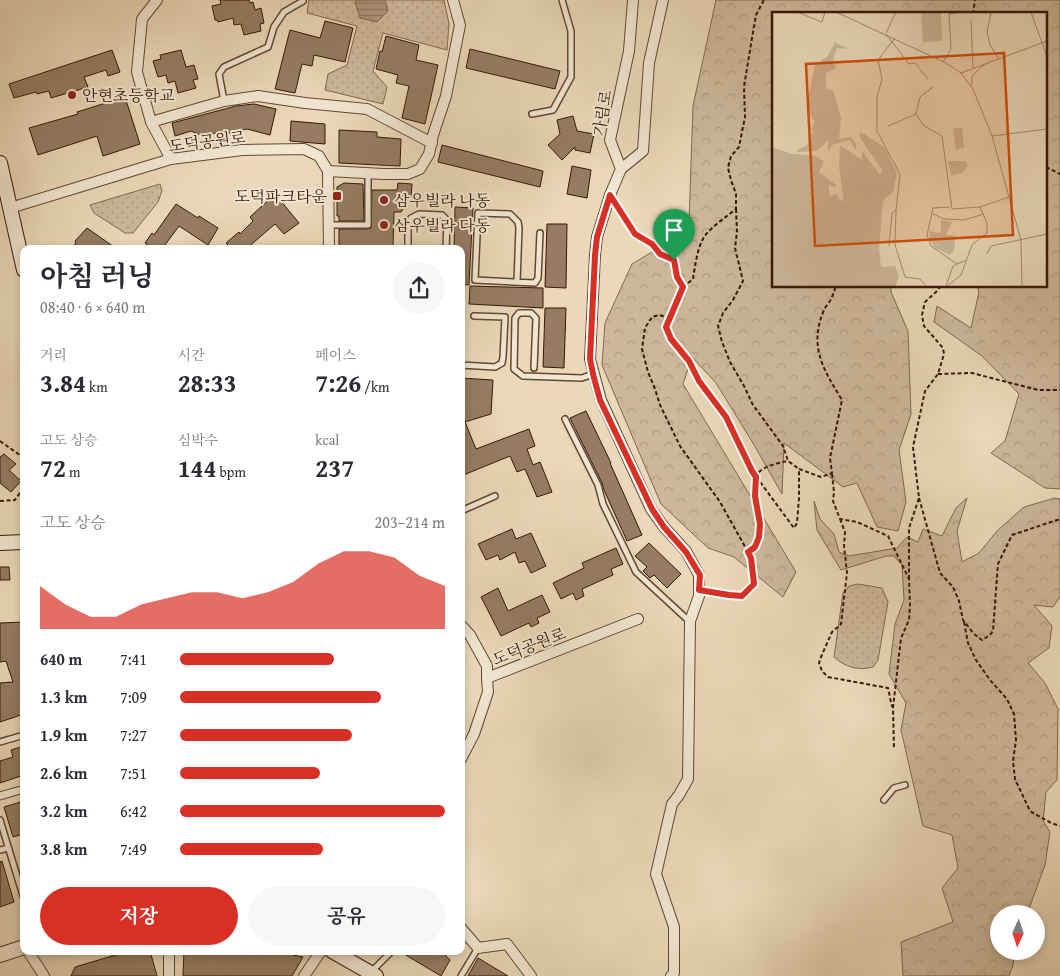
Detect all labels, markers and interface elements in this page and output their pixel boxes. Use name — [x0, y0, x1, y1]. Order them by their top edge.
inset map — [772, 12, 1048, 288]
place label: 안현초등학교 — [82, 83, 175, 107]
street label: 가림로 — [587, 88, 618, 138]
marker: 안현초등학교 — [66, 89, 78, 101]
street label: 도덕공원로 — [167, 124, 247, 158]
place label: 도덕파크타운 — [234, 184, 328, 208]
place label: 삼우빌라 나동 — [394, 188, 491, 212]
marker: 도덕파크타운 — [331, 190, 343, 202]
marker: 삼우빌라 나동 — [378, 194, 390, 206]
pin — [653, 209, 695, 260]
place label: 삼우빌라 다동 — [394, 213, 491, 237]
icon: arrive — [660, 216, 688, 244]
marker: 삼우빌라 다동 — [378, 219, 390, 231]
text: 아침 러닝 — [40, 255, 154, 296]
button: share — [393, 262, 445, 314]
text: 08:40 · 6 × 640 m — [40, 295, 145, 319]
text: 거리 — [40, 345, 67, 365]
text: 시간 — [178, 345, 205, 365]
text: 페이스 — [315, 345, 356, 365]
text: 3.84 — [40, 365, 86, 401]
text: 28:33 — [178, 365, 237, 401]
text: 7:26 — [315, 365, 361, 401]
text: km — [86, 377, 108, 397]
text: /km — [361, 377, 390, 397]
text: 고도 상승 — [40, 430, 97, 450]
text: 심박수 — [178, 430, 218, 450]
text: kcal — [315, 430, 339, 450]
text: 72 — [40, 450, 66, 486]
text: 144 — [178, 450, 217, 486]
text: 237 — [315, 450, 354, 486]
text: m — [66, 462, 80, 482]
text: bpm — [217, 462, 246, 482]
text: 고도 상승 — [40, 510, 105, 534]
text: 203–214 m — [375, 510, 445, 534]
street label: 도덕공원로 — [489, 621, 570, 671]
text: 640 m — [40, 647, 82, 671]
text: 7:41 — [120, 647, 147, 671]
text: 1.3 km — [40, 685, 87, 709]
text: 7:09 — [120, 685, 147, 709]
text: 1.9 km — [40, 723, 87, 747]
text: 7:27 — [120, 723, 147, 747]
text: 2.6 km — [40, 761, 87, 785]
text: 7:51 — [120, 761, 147, 785]
text: 3.2 km — [40, 799, 87, 823]
text: 6:42 — [120, 799, 147, 823]
text: 3.8 km — [40, 837, 87, 861]
text: 7:49 — [120, 837, 147, 861]
button: 저장 — [40, 887, 238, 945]
button: 공유 — [248, 887, 445, 945]
north arrow — [990, 905, 1045, 960]
map controls — [990, 905, 1045, 960]

